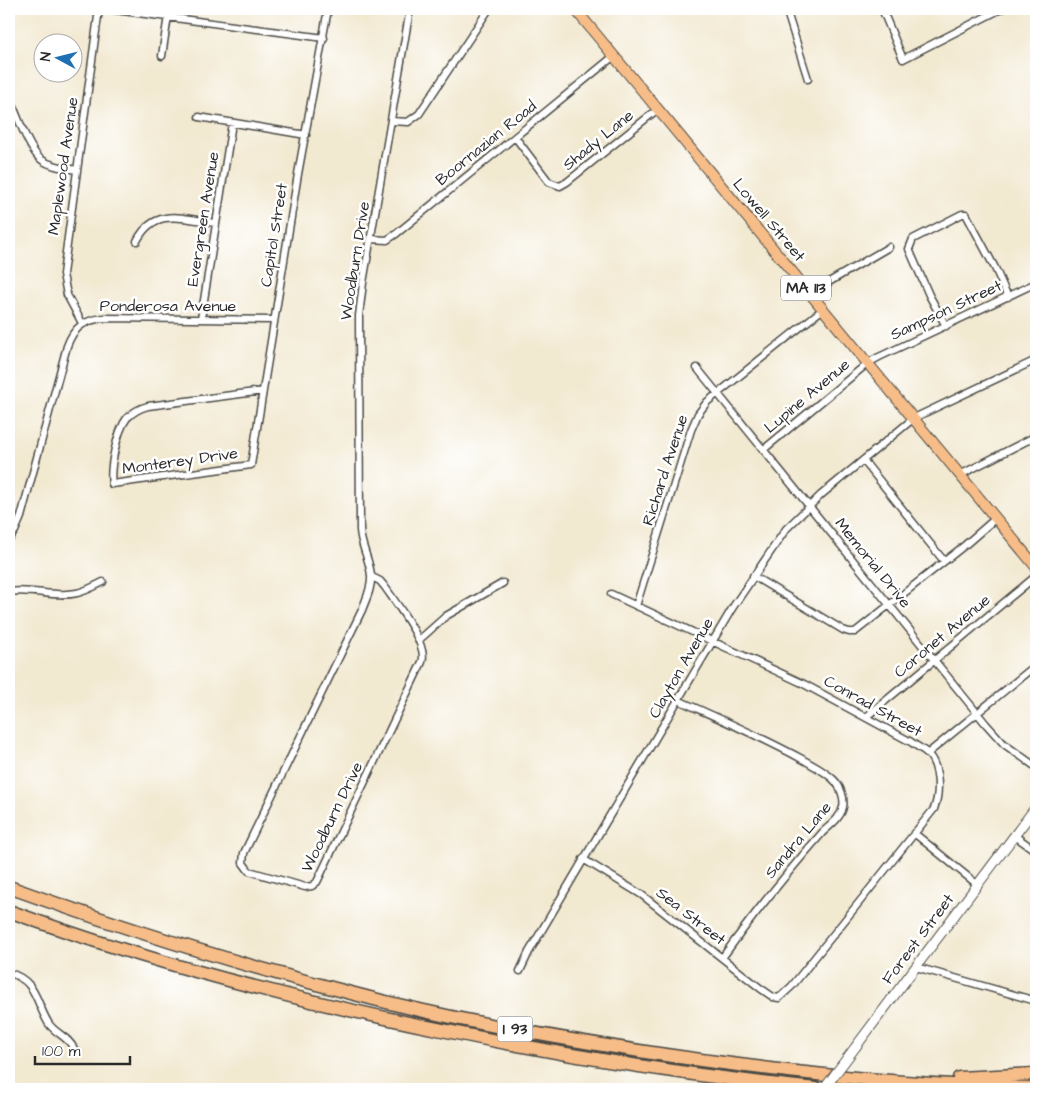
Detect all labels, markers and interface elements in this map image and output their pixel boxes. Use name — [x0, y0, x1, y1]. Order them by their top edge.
north arrow — [32, 32, 82, 82]
text: N — [36, 51, 57, 62]
street label: Maplewood Avenue — [42, 95, 84, 236]
street label: Boornazian Road — [431, 95, 541, 191]
street label: Shady Lane — [558, 104, 639, 176]
street label: Evergreen Avenue — [181, 150, 226, 288]
street label: Lowell Street — [728, 174, 811, 267]
street label: Capitol Street — [255, 181, 293, 288]
street label: Woodburn Drive — [335, 200, 375, 322]
street label: Sampson Street — [887, 274, 1006, 345]
road number: MA 113 — [781, 276, 831, 300]
street label: Ponderosa Avenue — [100, 295, 237, 317]
street label: Lupine Avenue — [759, 353, 855, 438]
street label: Richard Avenue — [637, 411, 693, 528]
street label: Monterey Drive — [121, 442, 240, 481]
street label: Memorial Drive — [830, 513, 916, 613]
street label: Coronet Avenue — [889, 589, 995, 683]
street label: Clayton Avenue — [643, 613, 720, 723]
street label: Conrad Street — [820, 670, 927, 742]
street label: Woodburn Drive — [296, 758, 368, 876]
street label: Sandra Lane — [759, 797, 837, 883]
street label: Sea Street — [652, 882, 731, 950]
street label: Forest Street — [877, 889, 960, 989]
road number: I 93 — [498, 1016, 532, 1042]
scale bar — [35, 1033, 130, 1065]
text: 100 m — [42, 1041, 81, 1062]

